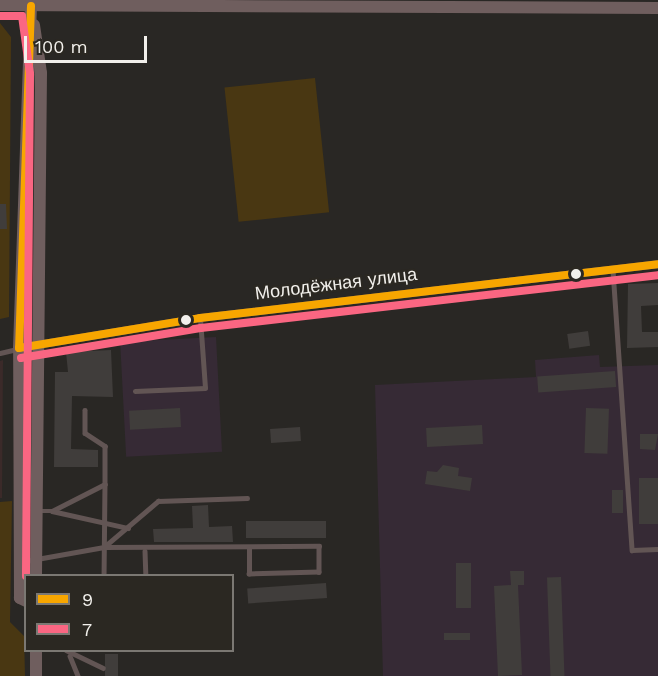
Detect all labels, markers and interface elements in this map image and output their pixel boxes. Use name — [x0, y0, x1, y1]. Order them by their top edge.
scale bar — [27, 24, 150, 62]
text: 100 m — [35, 36, 88, 57]
street label: Молодёжная улица — [254, 263, 418, 305]
unlabelled marker — [570, 268, 582, 280]
unlabelled marker — [180, 314, 192, 326]
legend — [24, 574, 234, 652]
text: 9 — [82, 589, 93, 610]
text: 7 — [82, 619, 92, 640]

